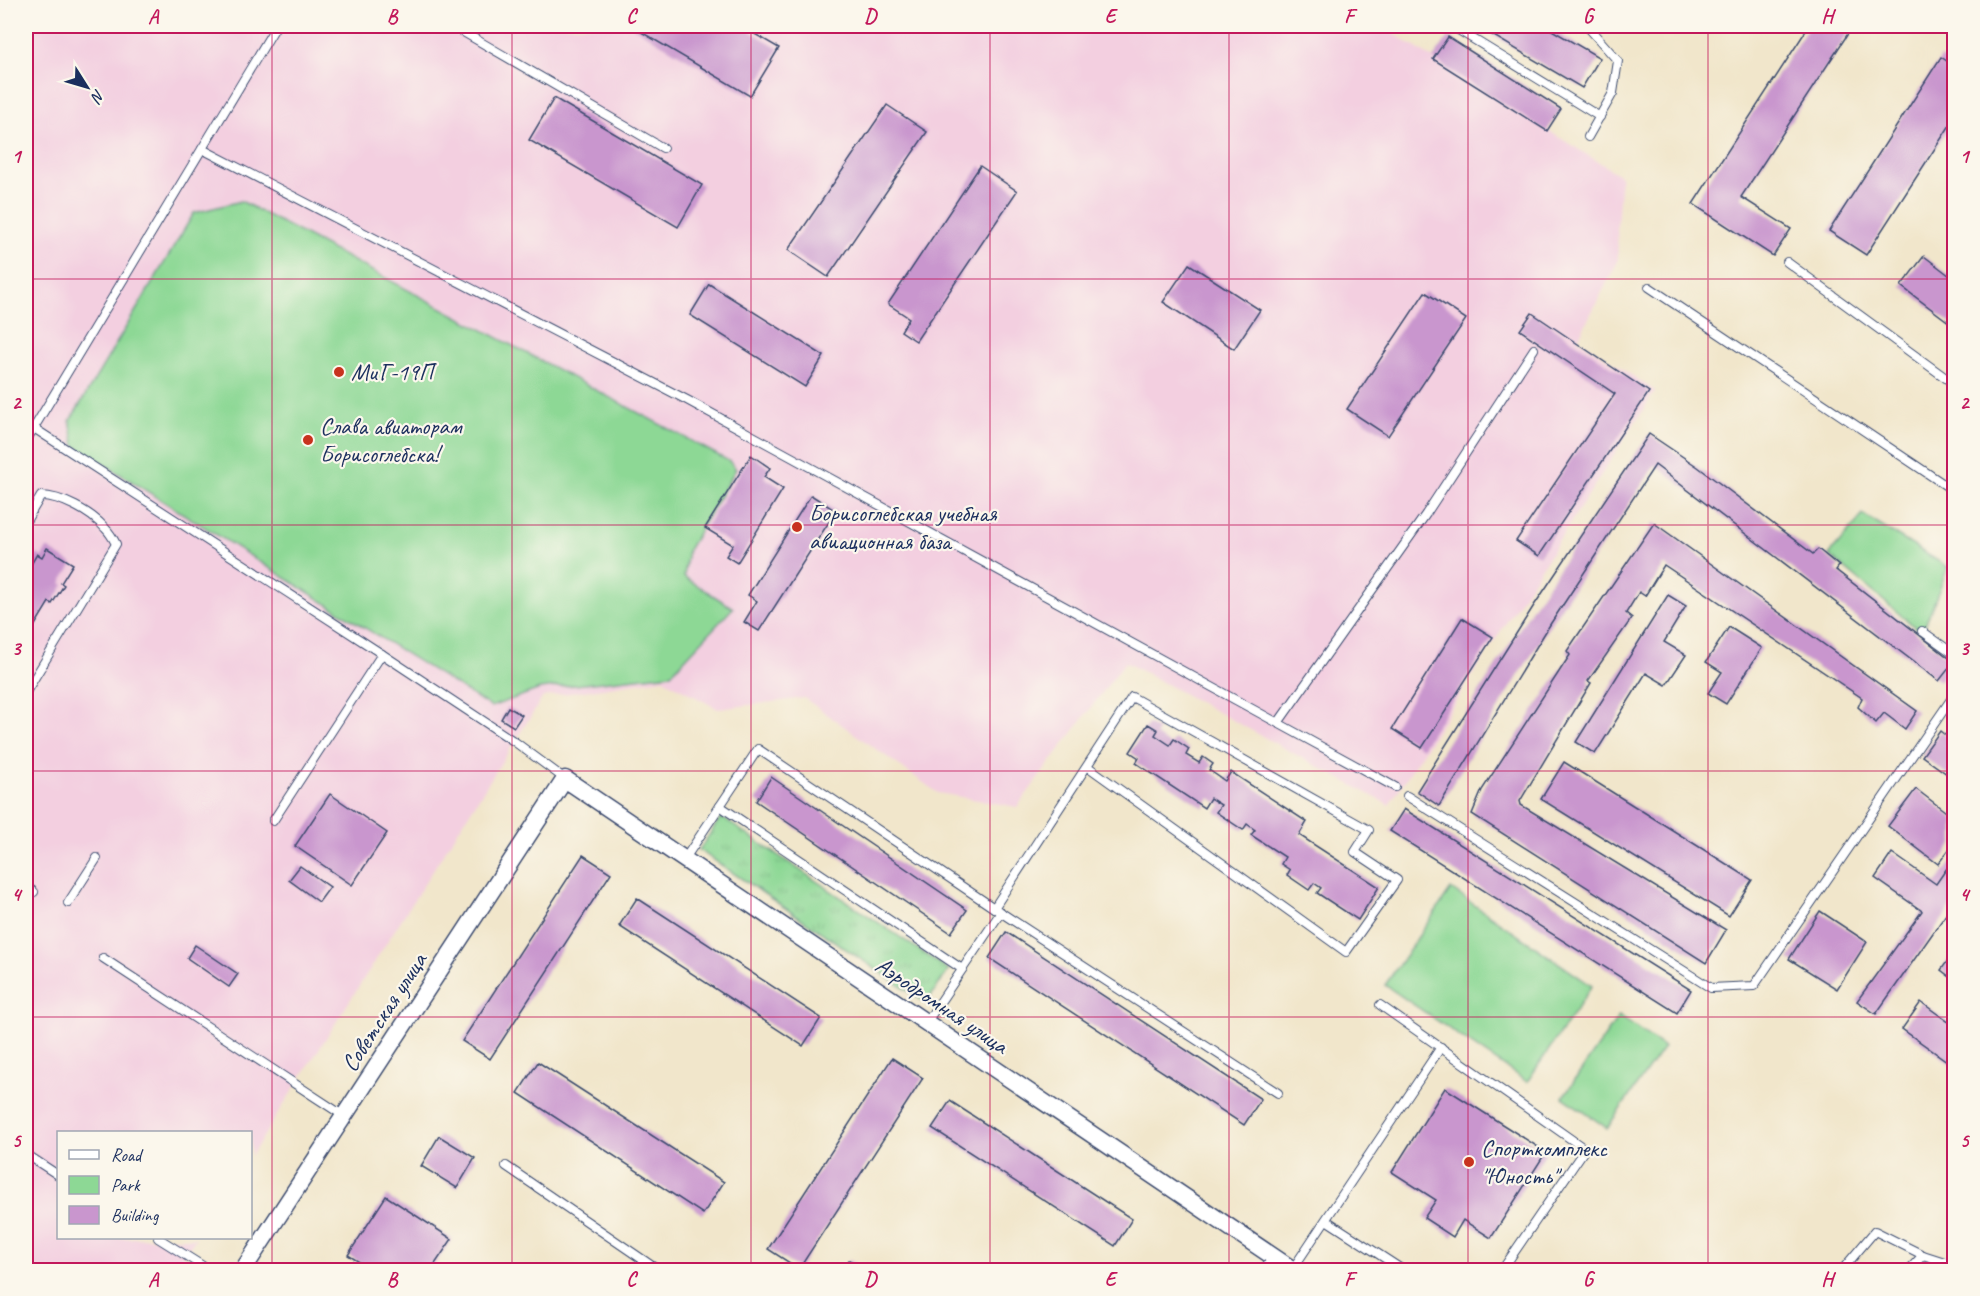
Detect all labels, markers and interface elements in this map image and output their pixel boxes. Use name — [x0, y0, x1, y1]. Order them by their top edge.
text: A — [148, 4, 160, 29]
text: B — [387, 4, 399, 29]
text: C — [626, 4, 638, 29]
text: D — [864, 4, 878, 29]
text: E — [1105, 4, 1119, 29]
text: F — [1344, 4, 1358, 29]
text: G — [1583, 4, 1596, 29]
text: H — [1821, 4, 1836, 29]
north arrow — [57, 57, 117, 117]
text: N — [85, 85, 109, 108]
text: 1 — [12, 144, 23, 169]
text: 1 — [1960, 144, 1971, 169]
place label: МиГ-19П — [351, 357, 438, 387]
marker: МиГ-19П — [332, 365, 346, 379]
text: 2 — [12, 390, 23, 415]
text: 2 — [1960, 390, 1971, 415]
place label: Слава авиаторам Борисоглебска! — [320, 411, 463, 469]
marker: Слава авиаторам Борисоглебска! — [301, 433, 315, 447]
place label: Борисоглебская учебная авиационная база — [809, 498, 998, 556]
marker: Борисоглебская учебная авиационная база — [790, 520, 804, 534]
text: 3 — [12, 636, 23, 661]
text: 3 — [1960, 636, 1971, 661]
text: 4 — [12, 882, 24, 907]
text: 4 — [1960, 882, 1972, 907]
street label: Советская улица — [335, 946, 434, 1077]
street label: Аэродромная улица — [870, 950, 1015, 1061]
text: 5 — [12, 1128, 23, 1153]
text: 5 — [1960, 1128, 1971, 1153]
legend — [57, 1131, 252, 1239]
place label: Спорткомплекс "Юность" — [1481, 1133, 1608, 1191]
text: Road — [111, 1144, 144, 1166]
marker: Спорткомплекс "Юность" — [1462, 1155, 1476, 1169]
text: Park — [111, 1174, 141, 1196]
text: Building — [111, 1204, 160, 1226]
text: A — [148, 1267, 160, 1292]
text: B — [387, 1267, 399, 1292]
text: C — [626, 1267, 638, 1292]
text: D — [864, 1267, 878, 1292]
text: E — [1105, 1267, 1119, 1292]
text: F — [1344, 1267, 1358, 1292]
text: G — [1583, 1267, 1596, 1292]
text: H — [1821, 1267, 1836, 1292]

